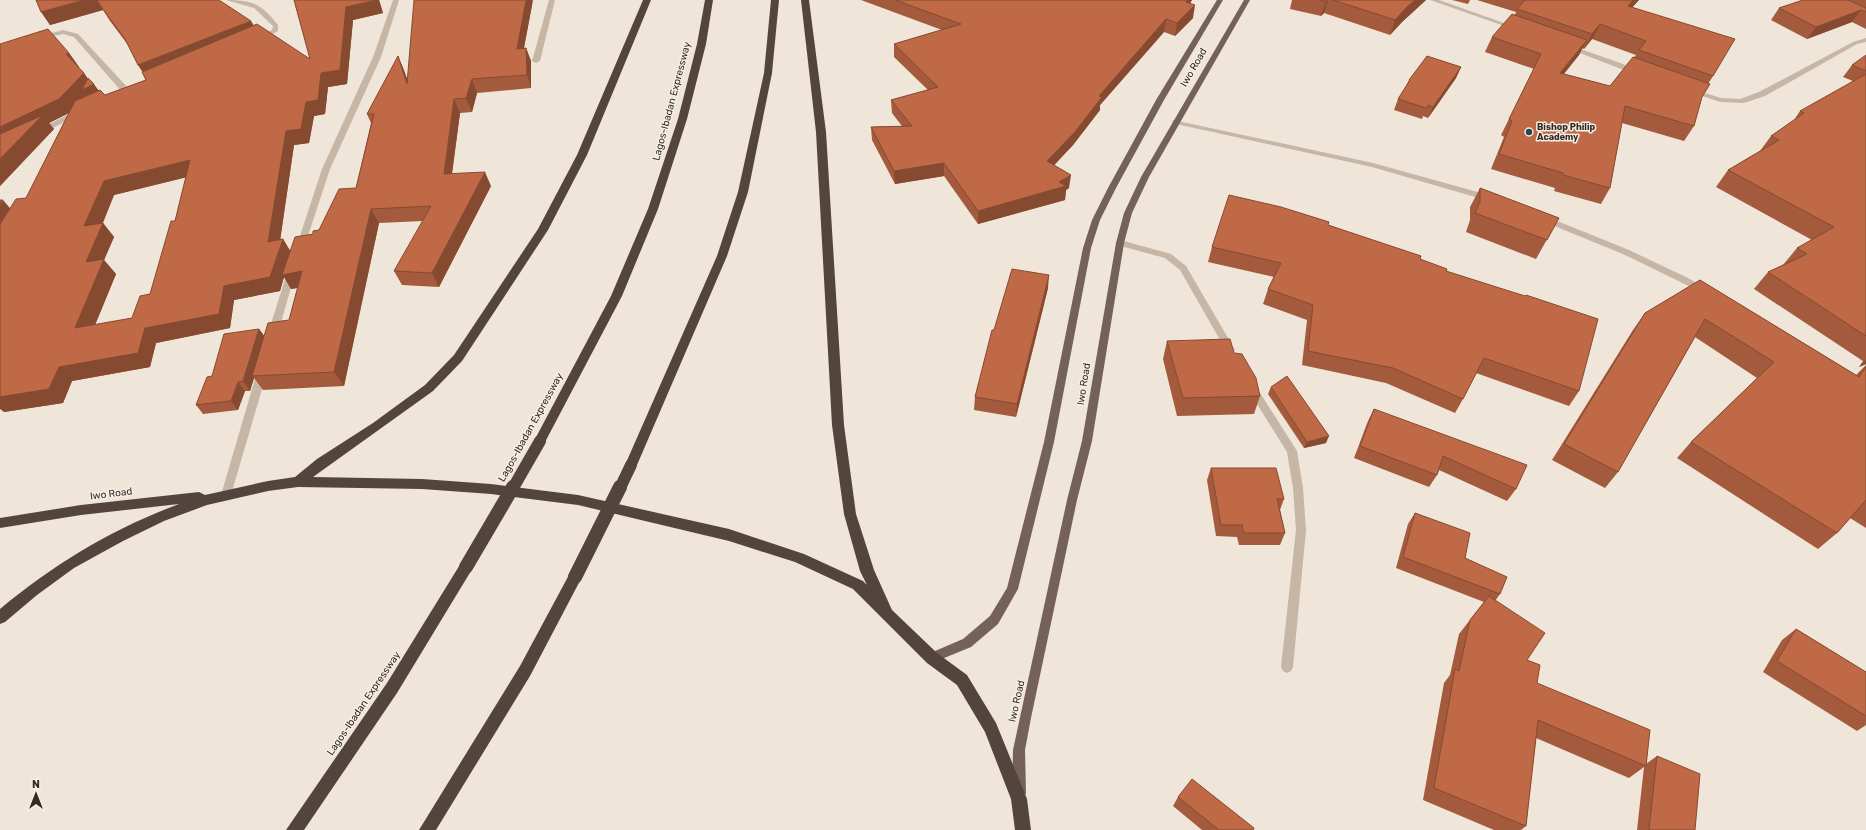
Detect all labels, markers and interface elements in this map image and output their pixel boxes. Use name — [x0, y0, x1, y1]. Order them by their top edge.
street label: Lagos-Ibadan Expressway — [650, 40, 694, 162]
street label: Iwo Road — [1178, 46, 1210, 89]
place label: Bishop Philip Academy — [1537, 122, 1595, 142]
marker: Bishop Philip Academy — [1524, 127, 1534, 137]
street label: Iwo Road — [1075, 362, 1093, 406]
street label: Lagos-Ibadan Expressway — [496, 371, 566, 484]
street label: Iwo Road — [89, 485, 133, 503]
street label: Lagos-Ibadan Expressway — [325, 649, 403, 758]
street label: Iwo Road — [1006, 679, 1028, 723]
north arrow — [16, 774, 56, 814]
text: N — [32, 778, 40, 791]

